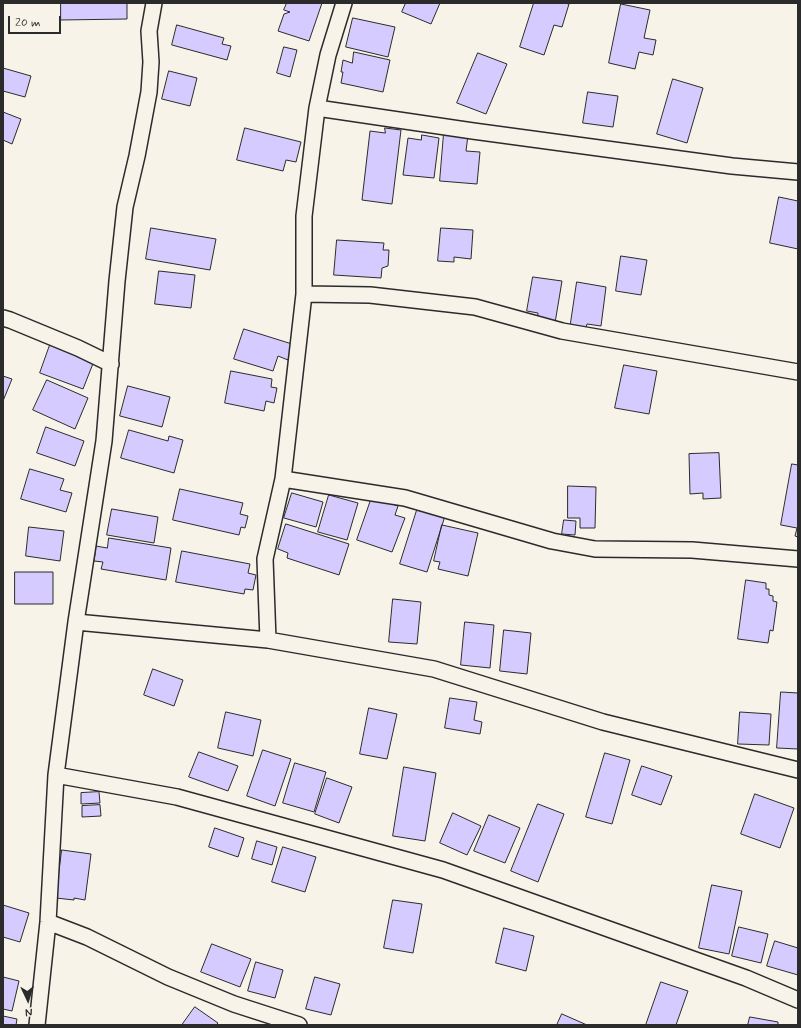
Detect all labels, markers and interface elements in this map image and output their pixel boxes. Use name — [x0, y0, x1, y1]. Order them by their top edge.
scale bar — [10, 8, 63, 34]
text: 20 m — [15, 15, 41, 31]
north arrow — [8, 980, 48, 1020]
text: N — [25, 1005, 33, 1019]

